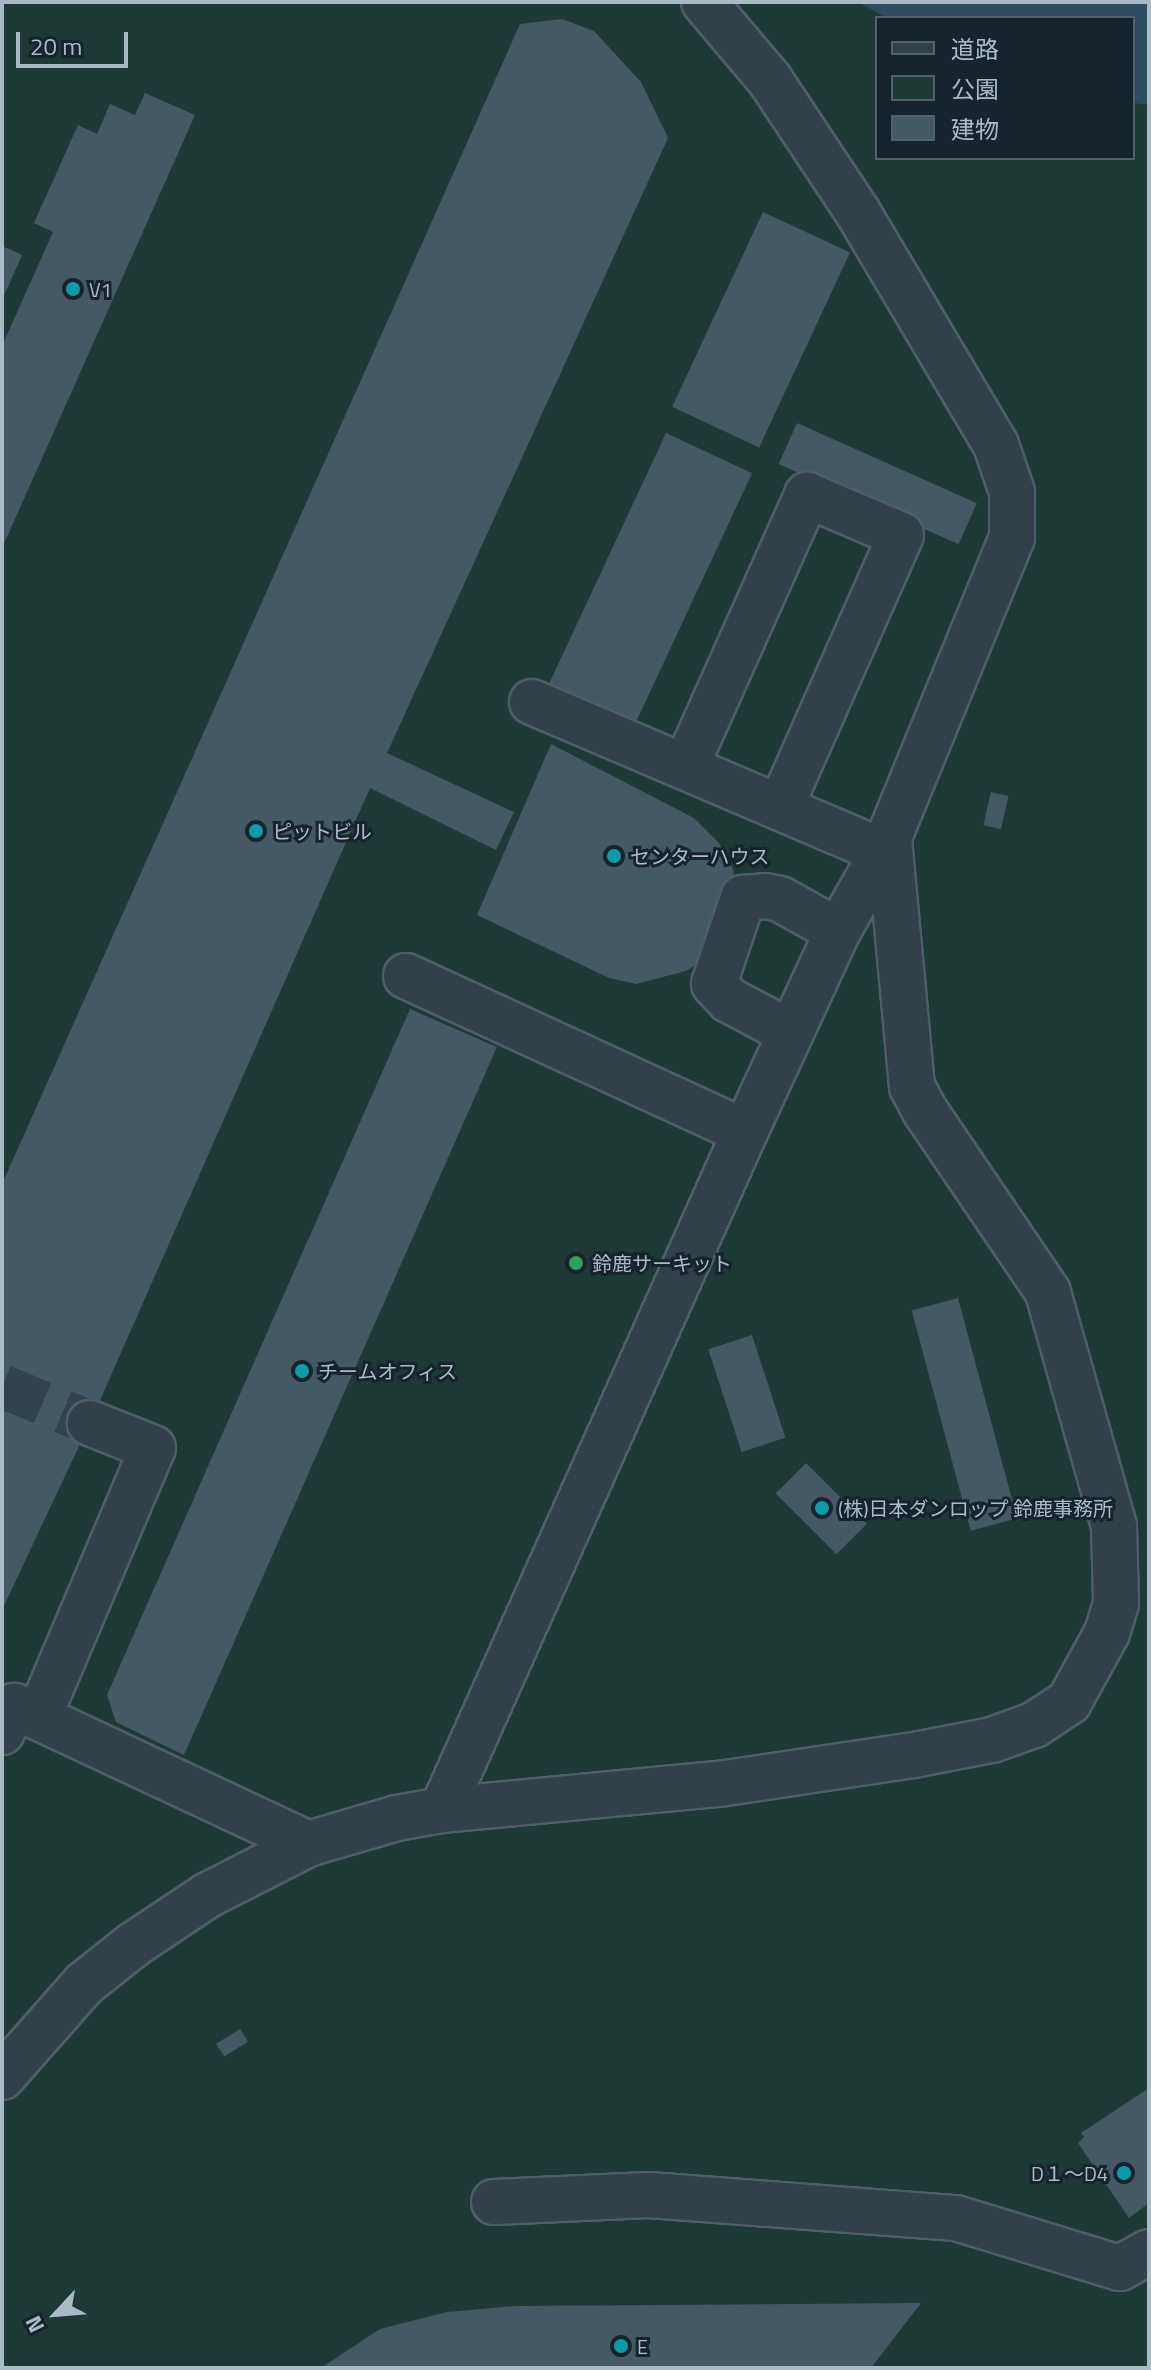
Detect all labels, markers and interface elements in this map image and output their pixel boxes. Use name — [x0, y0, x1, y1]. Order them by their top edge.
scale bar — [20, 16, 132, 66]
legend — [875, 16, 1135, 160]
text: 20 m — [30, 28, 82, 64]
text: 道路 — [951, 31, 999, 67]
text: 公園 — [951, 71, 999, 107]
text: 建物 — [951, 111, 999, 147]
place label: V1 — [89, 277, 112, 301]
marker: V1 — [64, 280, 82, 298]
place label: ピットビル — [272, 819, 372, 843]
marker: ピットビル — [247, 822, 265, 840]
place label: センターハウス — [630, 844, 770, 868]
marker: センターハウス — [605, 847, 623, 865]
place label: 鈴鹿サーキット — [592, 1251, 732, 1275]
marker: 鈴鹿サーキット — [567, 1254, 585, 1272]
place label: チームオフィス — [318, 1359, 458, 1383]
marker: チームオフィス — [293, 1362, 311, 1380]
place label: (株)日本ダンロップ 鈴鹿事務所 — [838, 1496, 1113, 1520]
marker: (株)日本ダンロップ 鈴鹿事務所 — [813, 1499, 831, 1517]
place label: D１～D4 — [1031, 2161, 1108, 2185]
marker: D１～D4 — [1115, 2164, 1133, 2182]
north arrow — [16, 2274, 96, 2354]
text: N — [16, 2310, 53, 2339]
place label: E — [637, 2334, 648, 2358]
marker: E — [612, 2337, 630, 2355]

